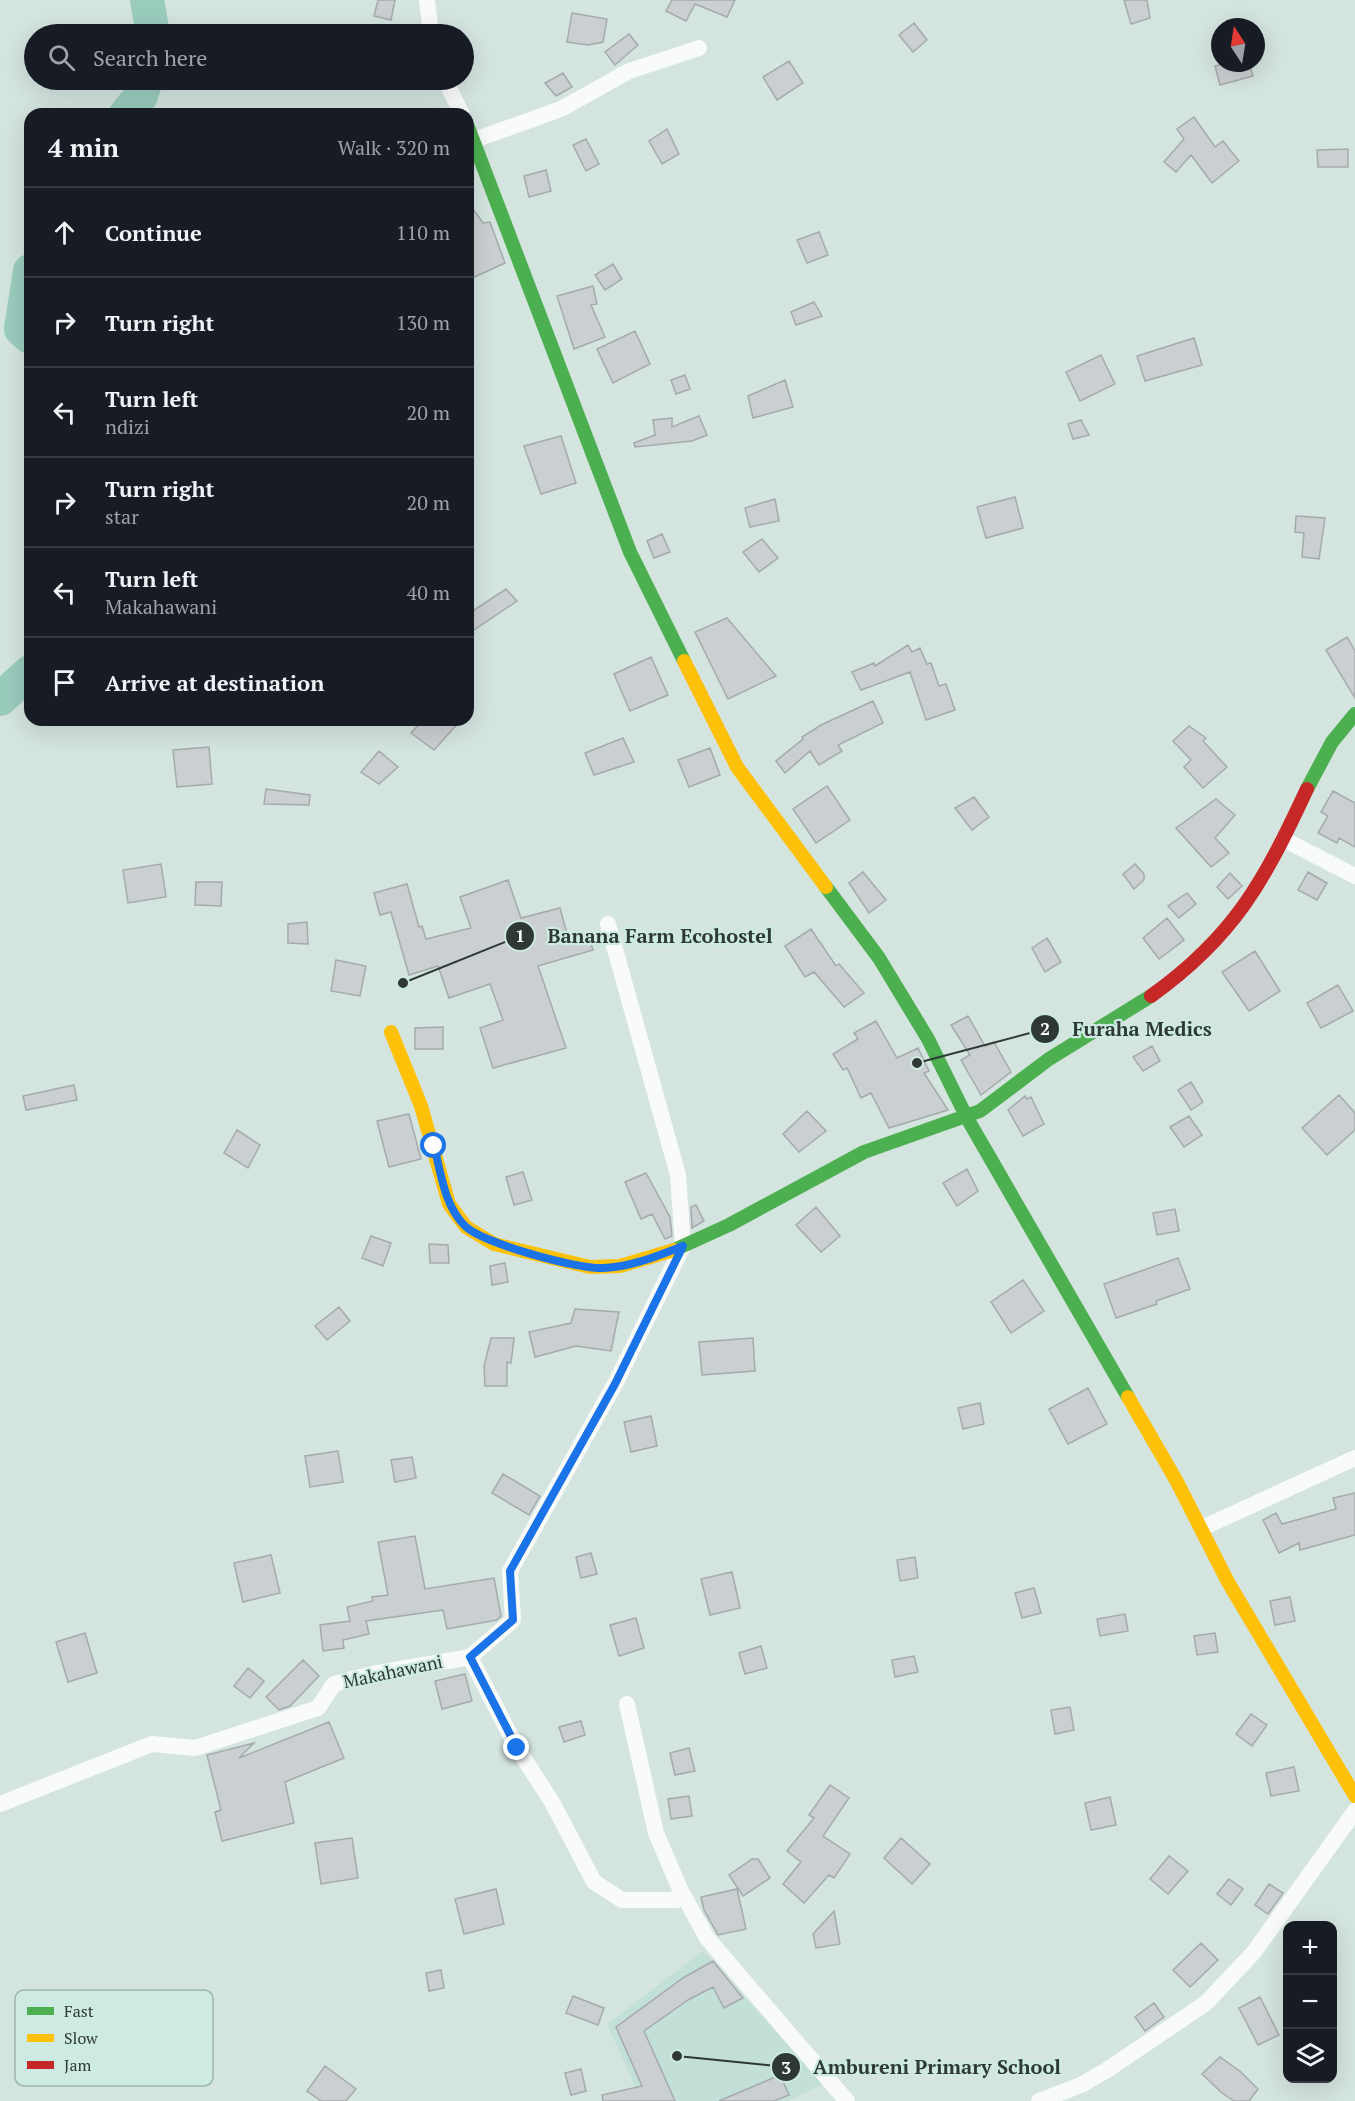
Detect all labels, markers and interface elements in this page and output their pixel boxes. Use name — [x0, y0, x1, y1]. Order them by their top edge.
north arrow — [1211, 18, 1265, 72]
search box — [24, 24, 474, 90]
icon: search — [45, 41, 78, 74]
text: Search here — [93, 43, 207, 72]
text: 4 min — [48, 130, 119, 164]
text: Walk · 320 m — [338, 134, 450, 161]
icon: ahead — [48, 216, 81, 249]
text: Continue — [105, 218, 202, 247]
text: 110 m — [396, 219, 450, 246]
icon: right — [48, 306, 81, 339]
text: Turn right — [105, 308, 214, 337]
text: 130 m — [396, 309, 450, 336]
text: Turn left — [105, 384, 198, 413]
icon: left — [48, 396, 81, 429]
text: 20 m — [407, 399, 450, 426]
text: ndizi — [105, 413, 150, 440]
text: Turn right — [105, 474, 214, 503]
icon: right — [48, 486, 81, 519]
text: 20 m — [407, 489, 450, 516]
text: star — [105, 503, 139, 530]
text: Turn left — [105, 564, 198, 593]
icon: left — [48, 576, 81, 609]
text: 40 m — [407, 579, 450, 606]
text: Makahawani — [105, 593, 217, 620]
icon: arrive — [48, 666, 81, 699]
text: Arrive at destination — [105, 668, 324, 697]
callout: Banana Farm Ecohostel — [505, 917, 784, 955]
text: Banana Farm Ecohostel — [547, 922, 773, 949]
text: 1 — [515, 923, 525, 947]
callout: Furaha Medics — [1030, 1010, 1223, 1048]
text: Furaha Medics — [1072, 1015, 1212, 1042]
text: 2 — [1040, 1016, 1050, 1040]
route start — [420, 1132, 446, 1158]
street label: Makahawani — [341, 1649, 445, 1693]
route end — [503, 1734, 529, 1760]
map controls — [1283, 1921, 1337, 2083]
button: + — [1283, 1921, 1337, 1975]
button: − — [1283, 1975, 1337, 2029]
legend — [15, 1990, 213, 2086]
text: Fast — [64, 2000, 94, 2022]
text: Slow — [64, 2027, 98, 2049]
button: layers — [1283, 2029, 1337, 2083]
callout: Ambureni Primary School — [771, 2048, 1073, 2086]
text: Ambureni Primary School — [813, 2053, 1061, 2080]
text: Jam — [64, 2054, 92, 2076]
text: 3 — [781, 2055, 791, 2079]

